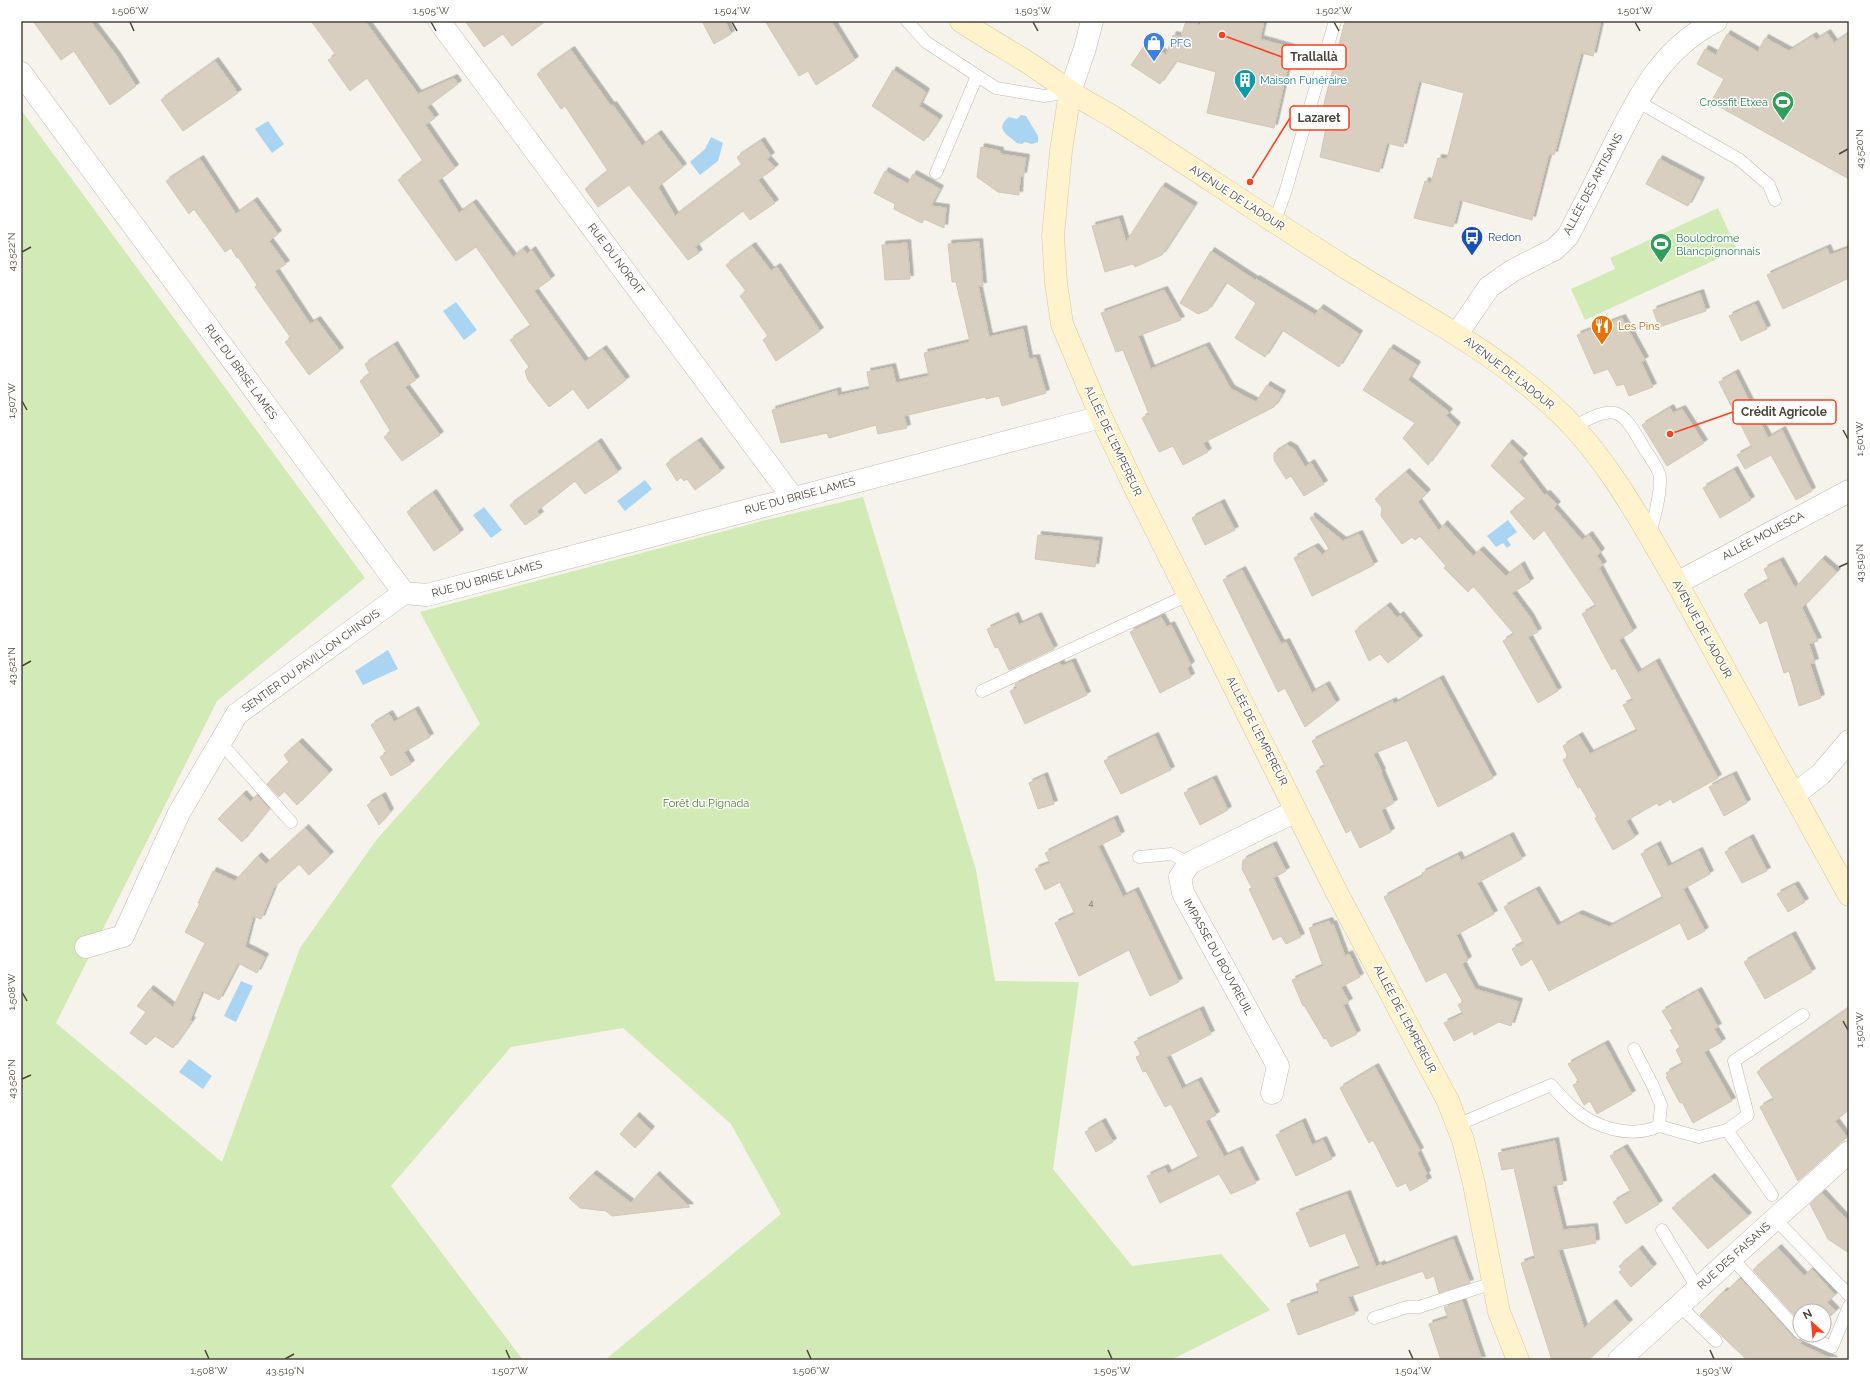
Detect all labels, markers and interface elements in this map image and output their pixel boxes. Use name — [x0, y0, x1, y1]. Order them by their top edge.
text: 1.506°W — [112, 5, 149, 16]
text: 1.505°W — [413, 5, 450, 16]
text: 1.504°W — [714, 5, 751, 16]
text: 1.503°W — [1015, 5, 1052, 16]
text: 1.502°W — [1316, 5, 1353, 16]
text: 1.501°W — [1618, 5, 1653, 16]
shop icon: PFG — [1141, 30, 1167, 63]
place label: PFG — [1170, 37, 1191, 50]
callout: Trallallà — [1282, 45, 1346, 69]
text: Trallallà — [1290, 50, 1338, 64]
building icon: Maison Funéraire — [1232, 67, 1258, 100]
place label: Maison Funéraire — [1260, 74, 1348, 87]
sports icon: Crossfit Etxea — [1770, 89, 1796, 122]
place label: Crossfit Etxea — [1700, 96, 1768, 109]
callout: Lazaret — [1290, 106, 1349, 130]
text: Lazaret — [1298, 111, 1341, 125]
text: 43.520°N — [1854, 129, 1865, 169]
street label: ALLÉE DES ARTISANS — [1560, 130, 1625, 237]
street label: AVENUE DE L'ADOUR — [1187, 162, 1287, 234]
street label: RUE DU NOROIT — [585, 221, 647, 297]
bus stop icon: Redon — [1459, 224, 1485, 257]
place label: Redon — [1488, 231, 1521, 244]
sports icon: Boulodrome Blancpignonnais — [1648, 231, 1674, 264]
place label: Boulodrome Blancpignonnais — [1676, 232, 1760, 258]
text: 43.522°N — [6, 233, 17, 271]
restaurant icon: Les Pins — [1589, 313, 1615, 346]
place label: Les Pins — [1618, 320, 1660, 333]
street label: RUE DU BRISE LAMES — [202, 322, 280, 422]
street label: AVENUE DE L'ADOUR — [1461, 334, 1557, 412]
text: 1.507°W — [6, 382, 17, 419]
street label: ALLÉE DE L'EMPEREUR — [1082, 383, 1145, 498]
callout: Crédit Agricole — [1733, 400, 1836, 424]
text: Crédit Agricole — [1741, 405, 1827, 419]
text: 1.501°W — [1854, 421, 1865, 456]
street label: RUE DU BRISE LAMES — [743, 475, 857, 517]
street label: ALLÉE MOUESCA — [1719, 508, 1807, 563]
text: 43.519°N — [1854, 544, 1865, 582]
street label: RUE DU BRISE LAMES — [430, 558, 544, 600]
street label: AVENUE DE L'ADOUR — [1670, 578, 1734, 680]
street label: SENTIER DU PAVILLON CHINOIS — [240, 607, 383, 715]
text: 43.521°N — [6, 647, 17, 685]
street label: ALLÉE DE L'EMPEREUR — [1224, 674, 1291, 788]
park label: Forêt du Pignada — [663, 797, 749, 810]
street label: IMPASSE DU BOUVREUIL — [1181, 897, 1256, 1018]
house number: 4 — [1089, 898, 1094, 908]
street label: ALLÉE DE L'EMPEREUR — [1371, 962, 1440, 1075]
text: 1.508°W — [6, 973, 17, 1010]
text: 1.502°W — [1854, 1011, 1865, 1048]
text: 43.520°N — [6, 1059, 17, 1099]
street label: RUE DES FAISANS — [1695, 1219, 1774, 1292]
north arrow — [1792, 1303, 1832, 1343]
text: N — [1801, 1307, 1814, 1322]
text: 1.508°W — [191, 1365, 228, 1376]
text: 43.519°N — [266, 1365, 304, 1376]
text: 1.507°W — [492, 1365, 529, 1376]
text: 1.506°W — [793, 1365, 830, 1376]
text: 1.505°W — [1094, 1365, 1131, 1376]
text: 1.504°W — [1395, 1365, 1432, 1376]
text: 1.503°W — [1696, 1365, 1733, 1376]

